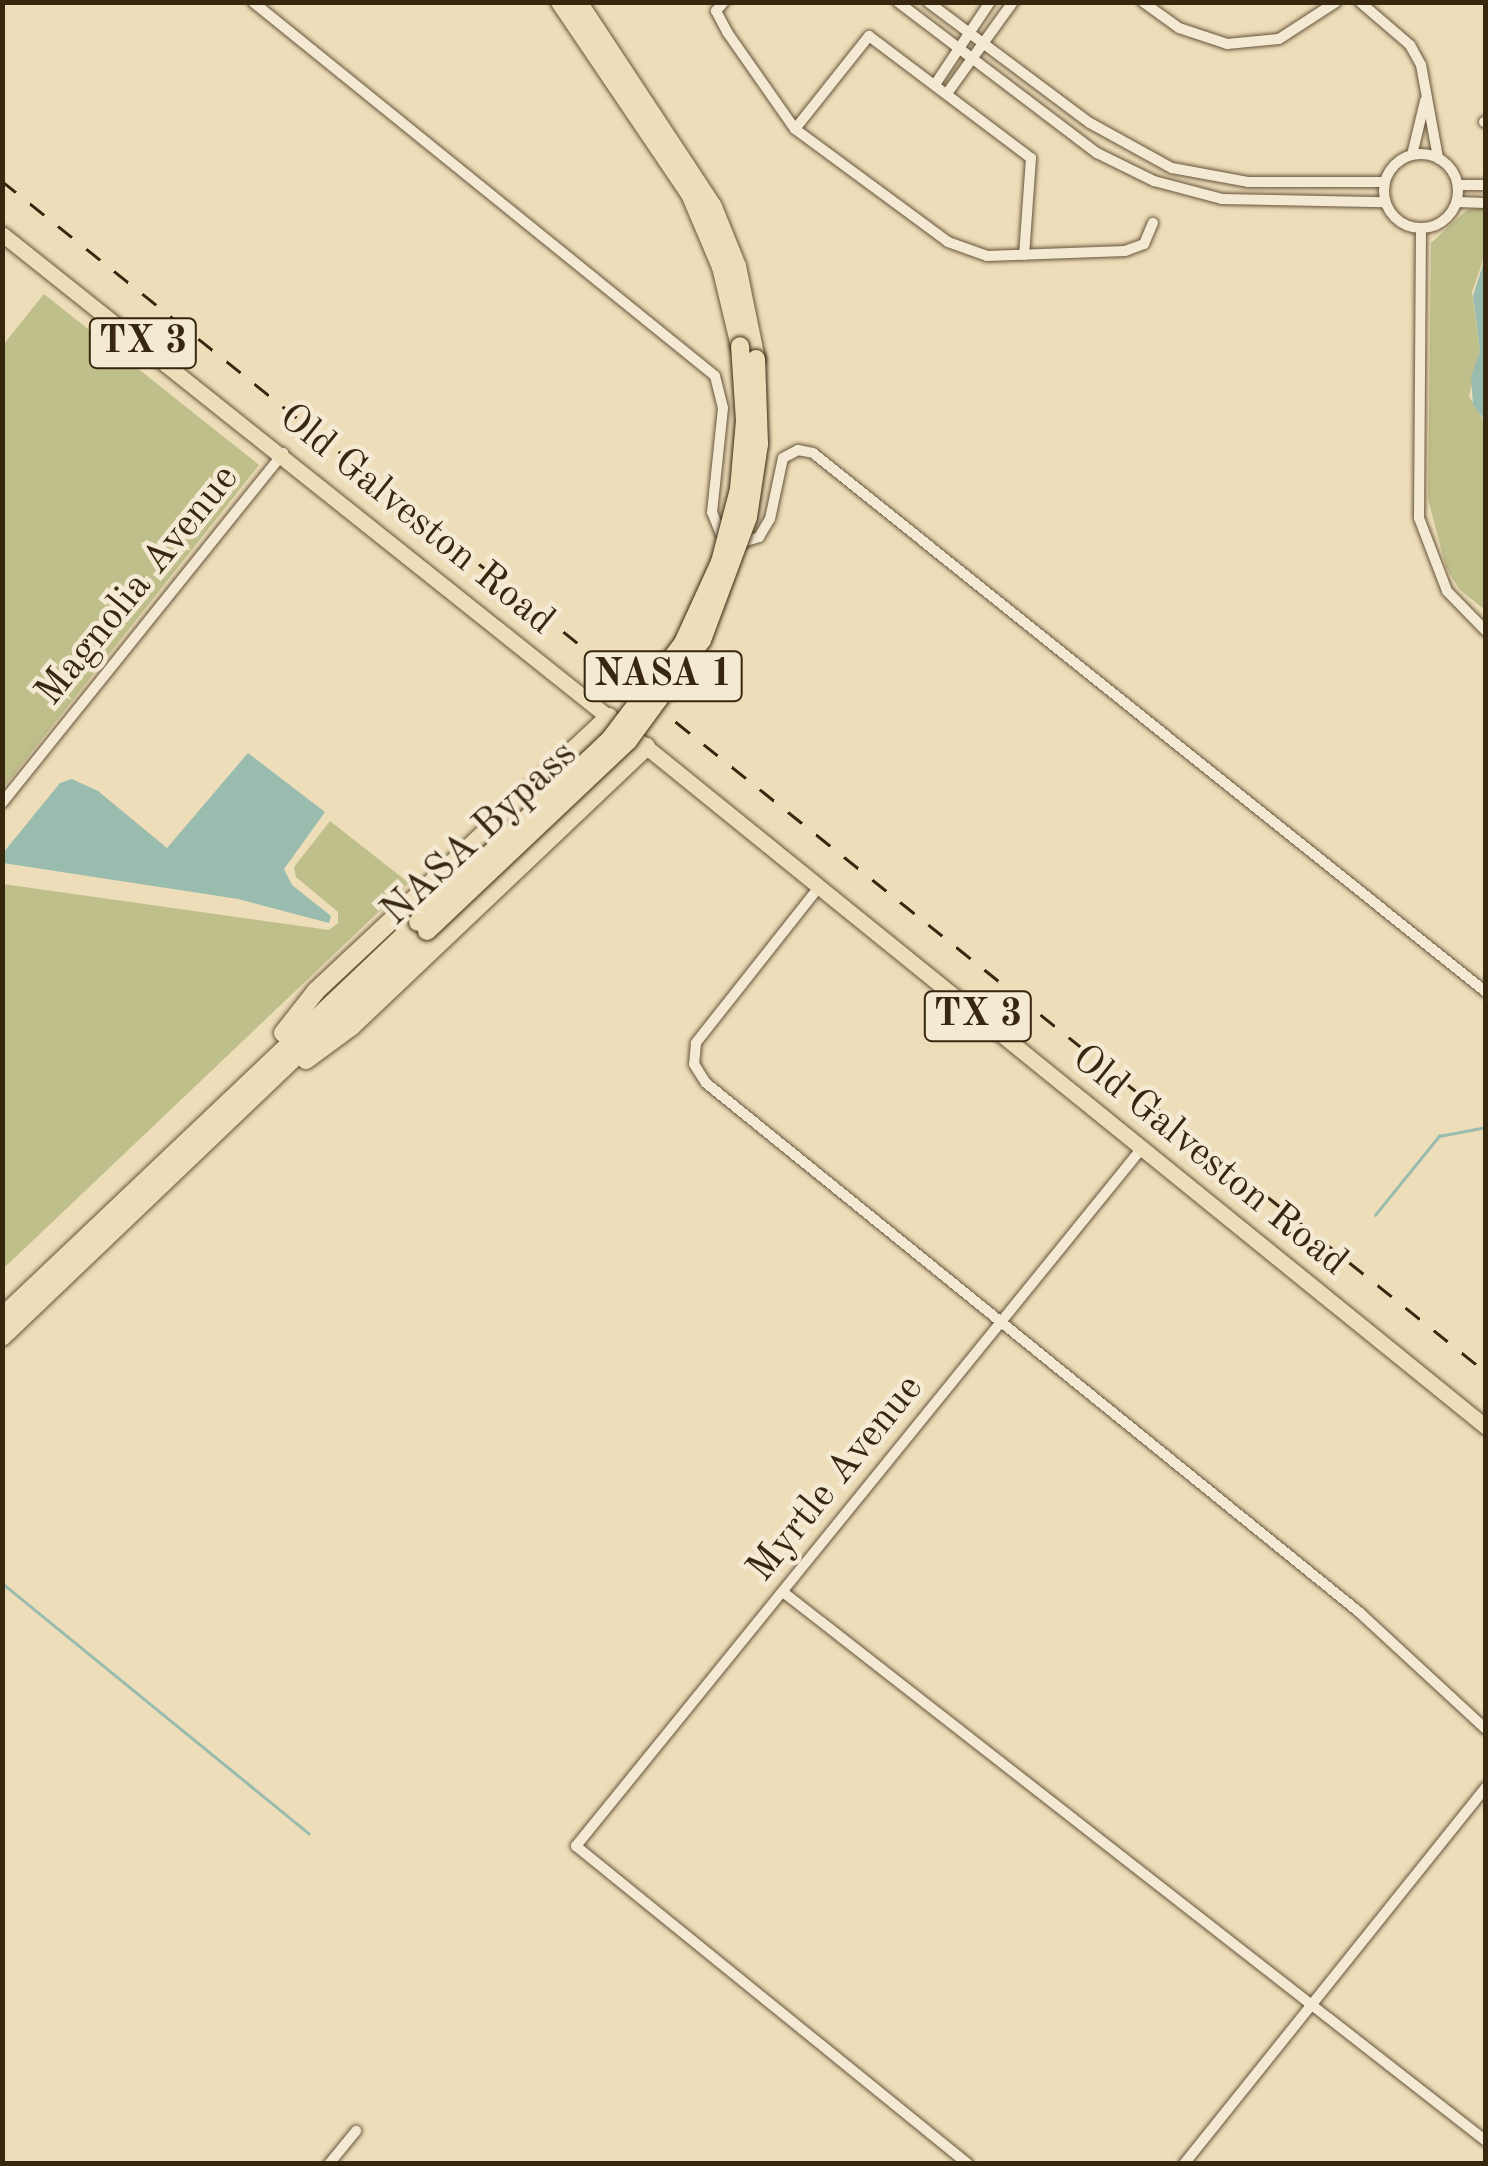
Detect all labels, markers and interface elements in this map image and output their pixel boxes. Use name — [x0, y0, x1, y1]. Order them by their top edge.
road number: TX 3 — [88, 310, 198, 376]
street label: Old Galveston Road — [268, 394, 564, 646]
street label: Magnolia Avenue — [26, 456, 250, 716]
road number: NASA 1 — [583, 643, 743, 709]
street label: NASA Bypass — [372, 731, 588, 937]
road number: TX 3 — [923, 983, 1033, 1049]
street label: Old Galveston Road — [1061, 1035, 1357, 1287]
street label: Myrtle Avenue — [738, 1366, 934, 1592]

